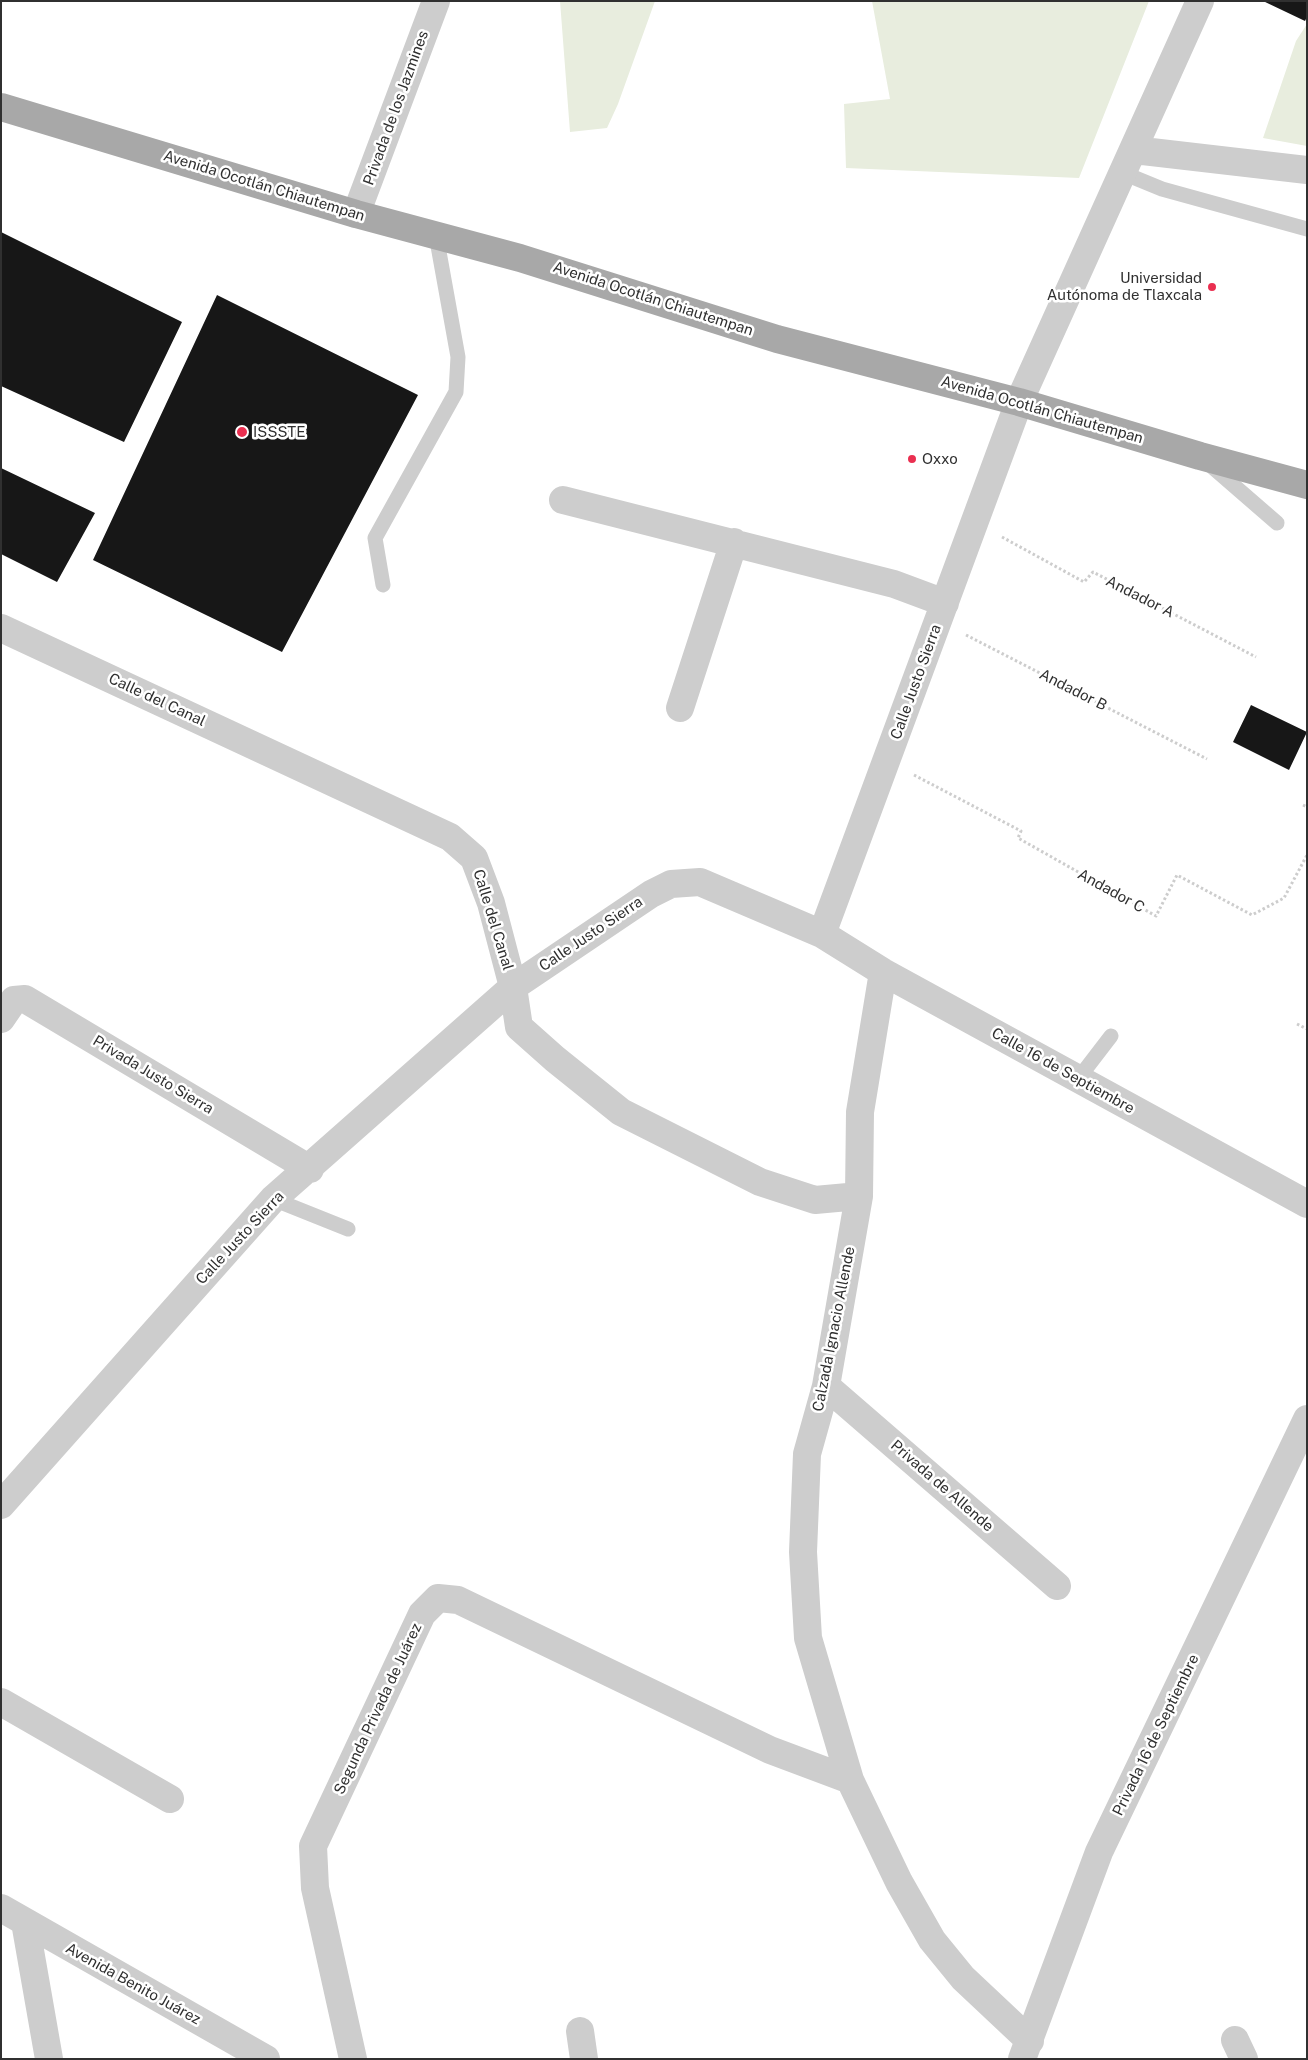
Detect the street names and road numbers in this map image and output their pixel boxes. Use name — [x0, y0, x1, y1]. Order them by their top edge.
street label: Privada de los Jazmines — [360, 28, 432, 188]
street label: Avenida Ocotlán Chiautempan — [161, 147, 367, 225]
street label: Avenida Ocotlán Chiautempan — [551, 258, 755, 340]
street label: Avenida Ocotlán Chiautempan — [939, 372, 1145, 448]
street label: Andador A — [1103, 572, 1177, 622]
street label: Calle Justo Sierra — [887, 622, 945, 742]
street label: Andador B — [1036, 665, 1110, 715]
street label: Calle del Canal — [106, 670, 208, 730]
street label: Andador C — [1074, 865, 1148, 917]
street label: Calle del Canal — [469, 867, 517, 973]
street label: Calle Justo Sierra — [536, 893, 646, 975]
street label: Calle 16 de Septiembre — [988, 1024, 1138, 1118]
street label: Privada Justo Sierra — [89, 1032, 217, 1118]
street label: Calle Justo Sierra — [192, 1188, 288, 1288]
street label: Calzada Ignacio Allende — [809, 1245, 859, 1413]
street label: Privada de Allende — [887, 1436, 997, 1536]
street label: Segunda Privada de Juárez — [330, 1621, 426, 1797]
street label: Privada 16 de Septiembre — [1109, 1651, 1203, 1819]
street label: Avenida Benito Juárez — [62, 1939, 204, 2029]

